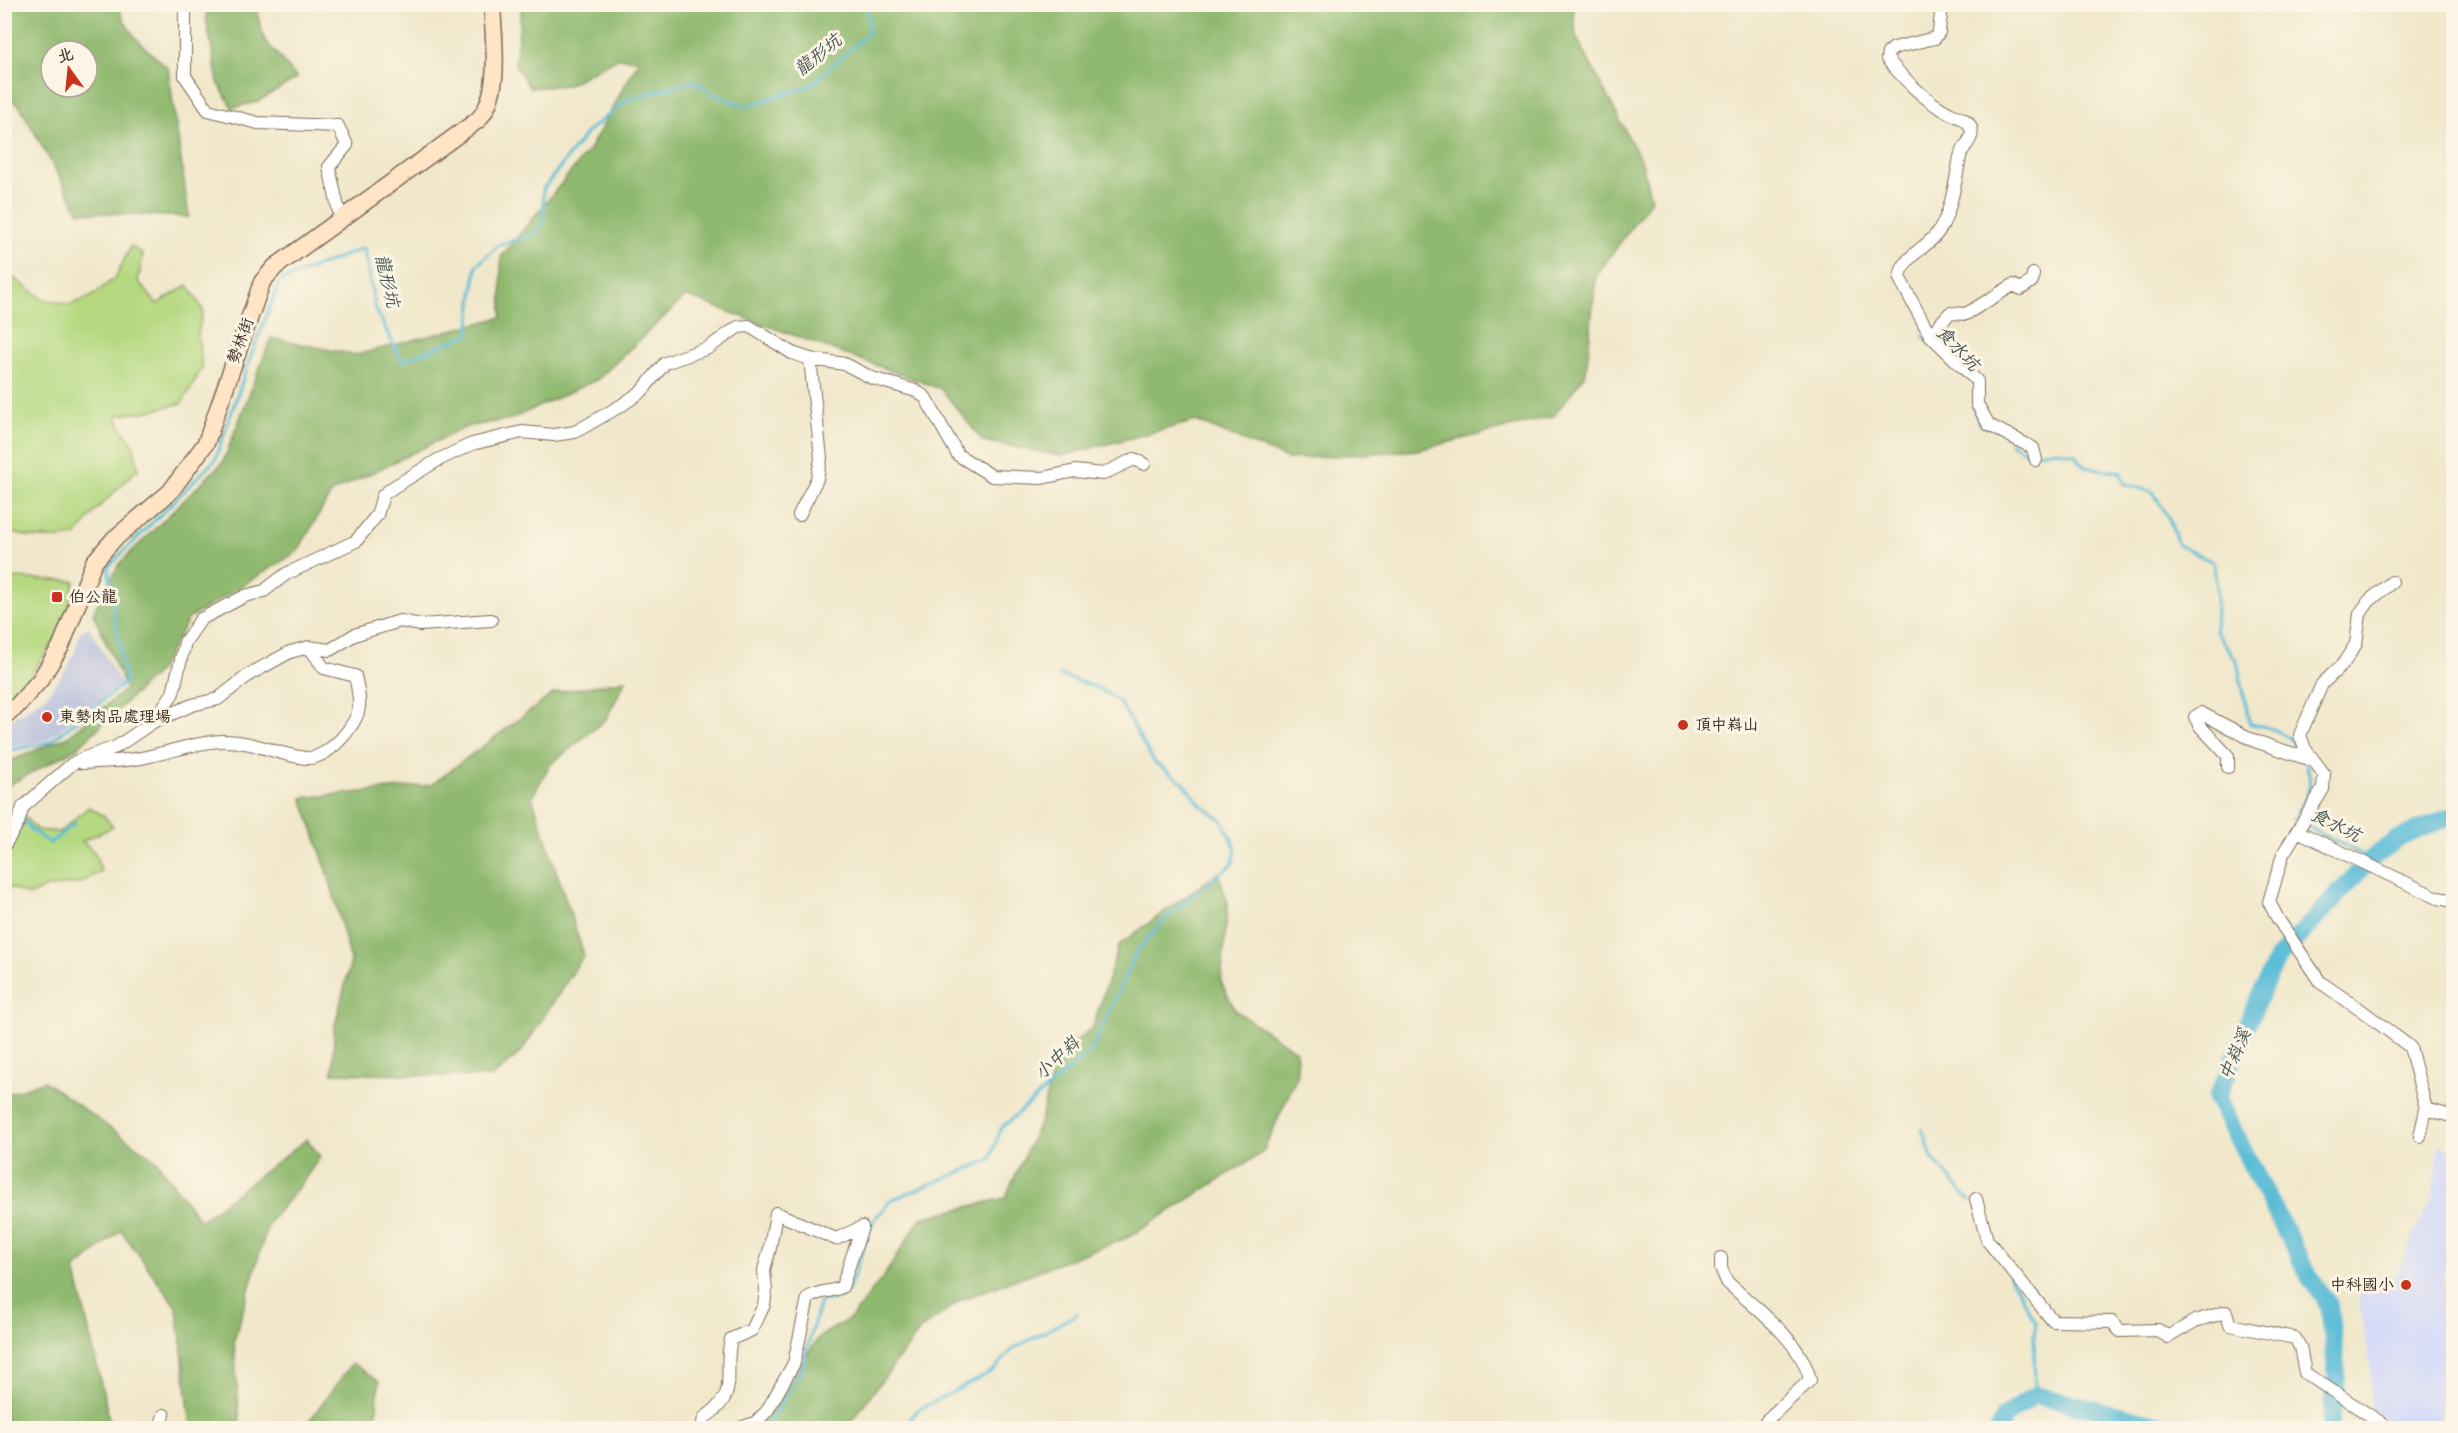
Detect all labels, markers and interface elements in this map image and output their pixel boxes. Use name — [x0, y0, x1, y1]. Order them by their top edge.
water label: 龍形坑 — [789, 26, 851, 84]
north arrow — [39, 39, 99, 99]
text: 北 — [55, 42, 76, 70]
water label: 龍形坑 — [366, 251, 407, 313]
street label: 勢林街 — [221, 314, 261, 368]
water label: 食水坑 — [1928, 319, 1987, 380]
place label: 伯公龍 — [69, 585, 117, 610]
marker: 伯公龍 — [50, 590, 64, 604]
place label: 東勢肉品處理場 — [59, 705, 171, 730]
marker: 東勢肉品處理場 — [40, 710, 54, 724]
place label: 頂中嵙山 — [1695, 713, 1759, 738]
marker: 頂中嵙山 — [1676, 718, 1690, 732]
water label: 食水坑 — [2304, 801, 2367, 852]
water label: 中嵙溪 — [2212, 1024, 2260, 1086]
water label: 小中嵙 — [1028, 1029, 1088, 1088]
place label: 中科國小 — [2330, 1273, 2394, 1298]
marker: 中科國小 — [2399, 1278, 2413, 1292]

